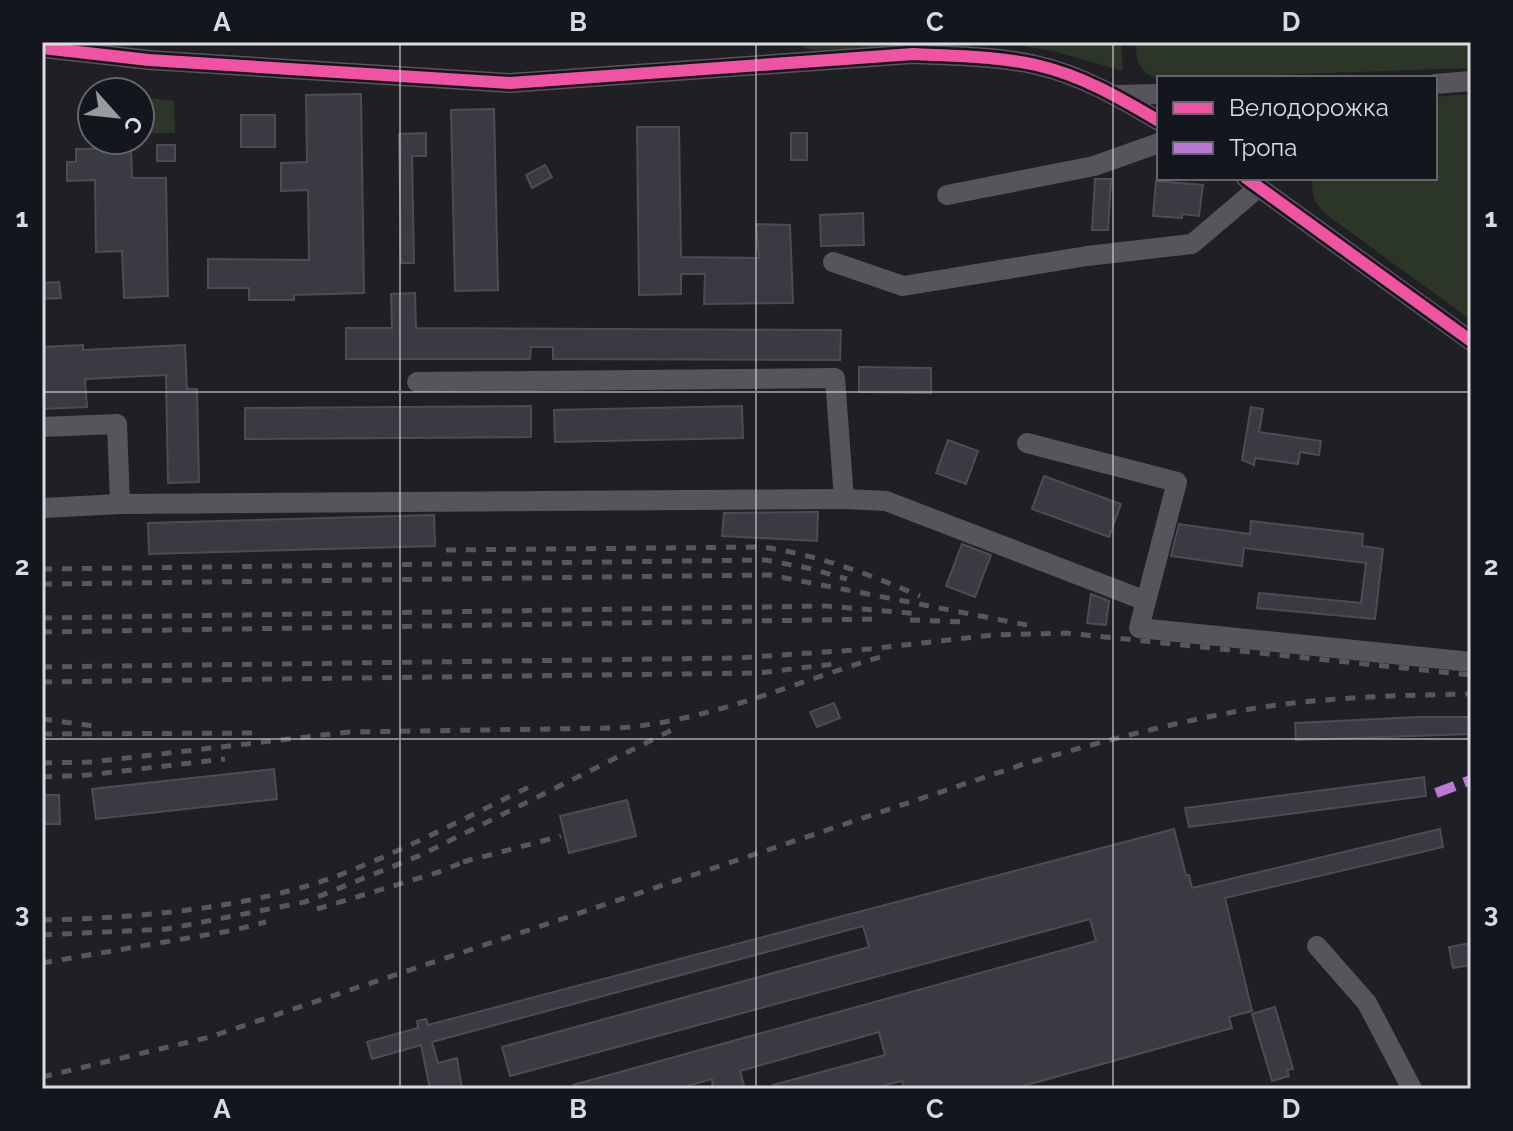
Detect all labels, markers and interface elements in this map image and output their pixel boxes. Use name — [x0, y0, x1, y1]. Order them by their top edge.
text: A — [213, 7, 231, 37]
text: B — [569, 7, 587, 37]
text: C — [926, 7, 944, 37]
text: D — [1282, 7, 1300, 37]
north arrow — [76, 76, 156, 156]
legend — [1157, 76, 1437, 180]
text: Велодорожка — [1229, 93, 1389, 122]
text: С — [119, 112, 149, 138]
text: Тропа — [1229, 133, 1297, 162]
text: 1 — [16, 203, 29, 233]
text: 1 — [1485, 203, 1498, 233]
text: 2 — [15, 551, 29, 581]
text: 2 — [1484, 551, 1498, 581]
text: 3 — [15, 898, 29, 928]
text: 3 — [1484, 898, 1498, 928]
text: A — [213, 1094, 231, 1124]
text: B — [569, 1094, 587, 1124]
text: C — [926, 1094, 944, 1124]
text: D — [1282, 1094, 1300, 1124]

